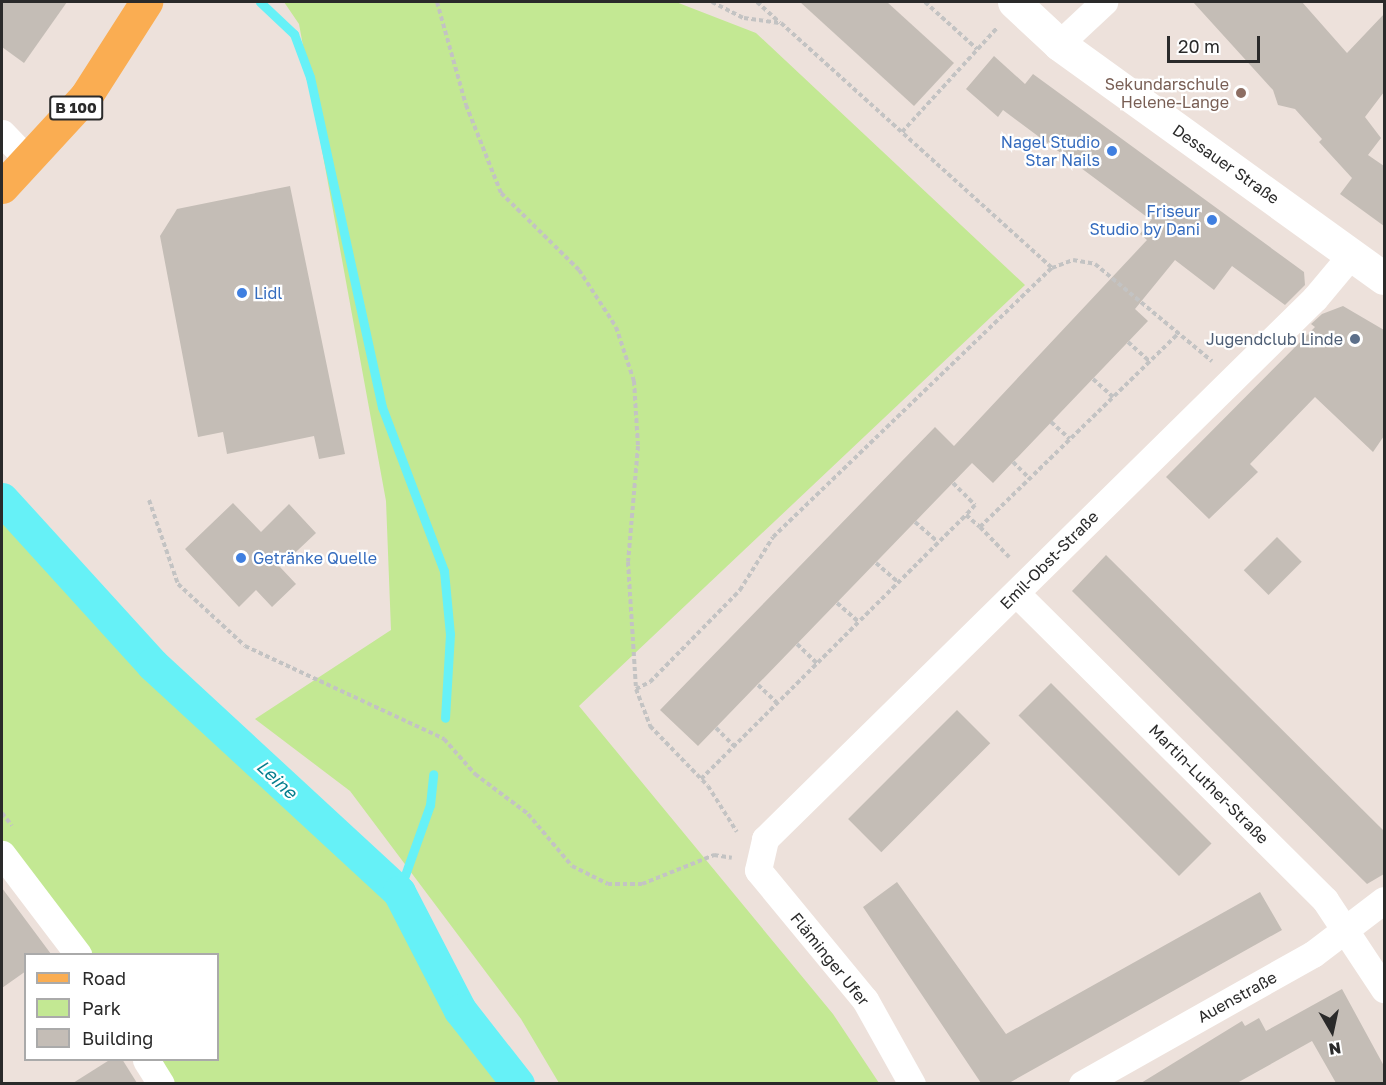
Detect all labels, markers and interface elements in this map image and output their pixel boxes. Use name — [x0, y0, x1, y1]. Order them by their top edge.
scale bar — [1170, 24, 1263, 62]
text: 20 m — [1178, 35, 1220, 57]
place label: Sekundarschule Helene-Lange — [1105, 74, 1229, 112]
marker: Sekundarschule Helene-Lange — [1234, 86, 1248, 100]
road number: B 100 — [49, 96, 103, 120]
street label: Dessauer Straße — [1169, 120, 1283, 208]
place label: Nagel Studio Star Nails — [1001, 132, 1100, 170]
marker: Nagel Studio Star Nails — [1105, 144, 1119, 158]
place label: Friseur Studio by Dani — [1089, 201, 1200, 239]
marker: Friseur Studio by Dani — [1205, 213, 1219, 227]
place label: Lidl — [254, 283, 282, 303]
marker: Lidl — [235, 286, 249, 300]
place label: Jugendclub Linde — [1206, 329, 1343, 349]
marker: Jugendclub Linde — [1348, 332, 1362, 346]
street label: Emil-Obst-Straße — [996, 507, 1102, 613]
place label: Getränke Quelle — [253, 548, 377, 568]
marker: Getränke Quelle — [234, 551, 248, 565]
street label: Martin-Luther-Straße — [1145, 720, 1273, 848]
water label: Leine — [253, 755, 301, 803]
street label: Fläminger Ufer — [787, 909, 873, 1009]
legend — [24, 953, 219, 1061]
text: Road — [82, 967, 126, 989]
street label: Auenstraße — [1194, 967, 1280, 1027]
text: Park — [82, 997, 121, 1019]
north arrow — [1302, 1001, 1362, 1061]
text: Building — [82, 1027, 153, 1049]
text: N — [1327, 1038, 1342, 1060]

